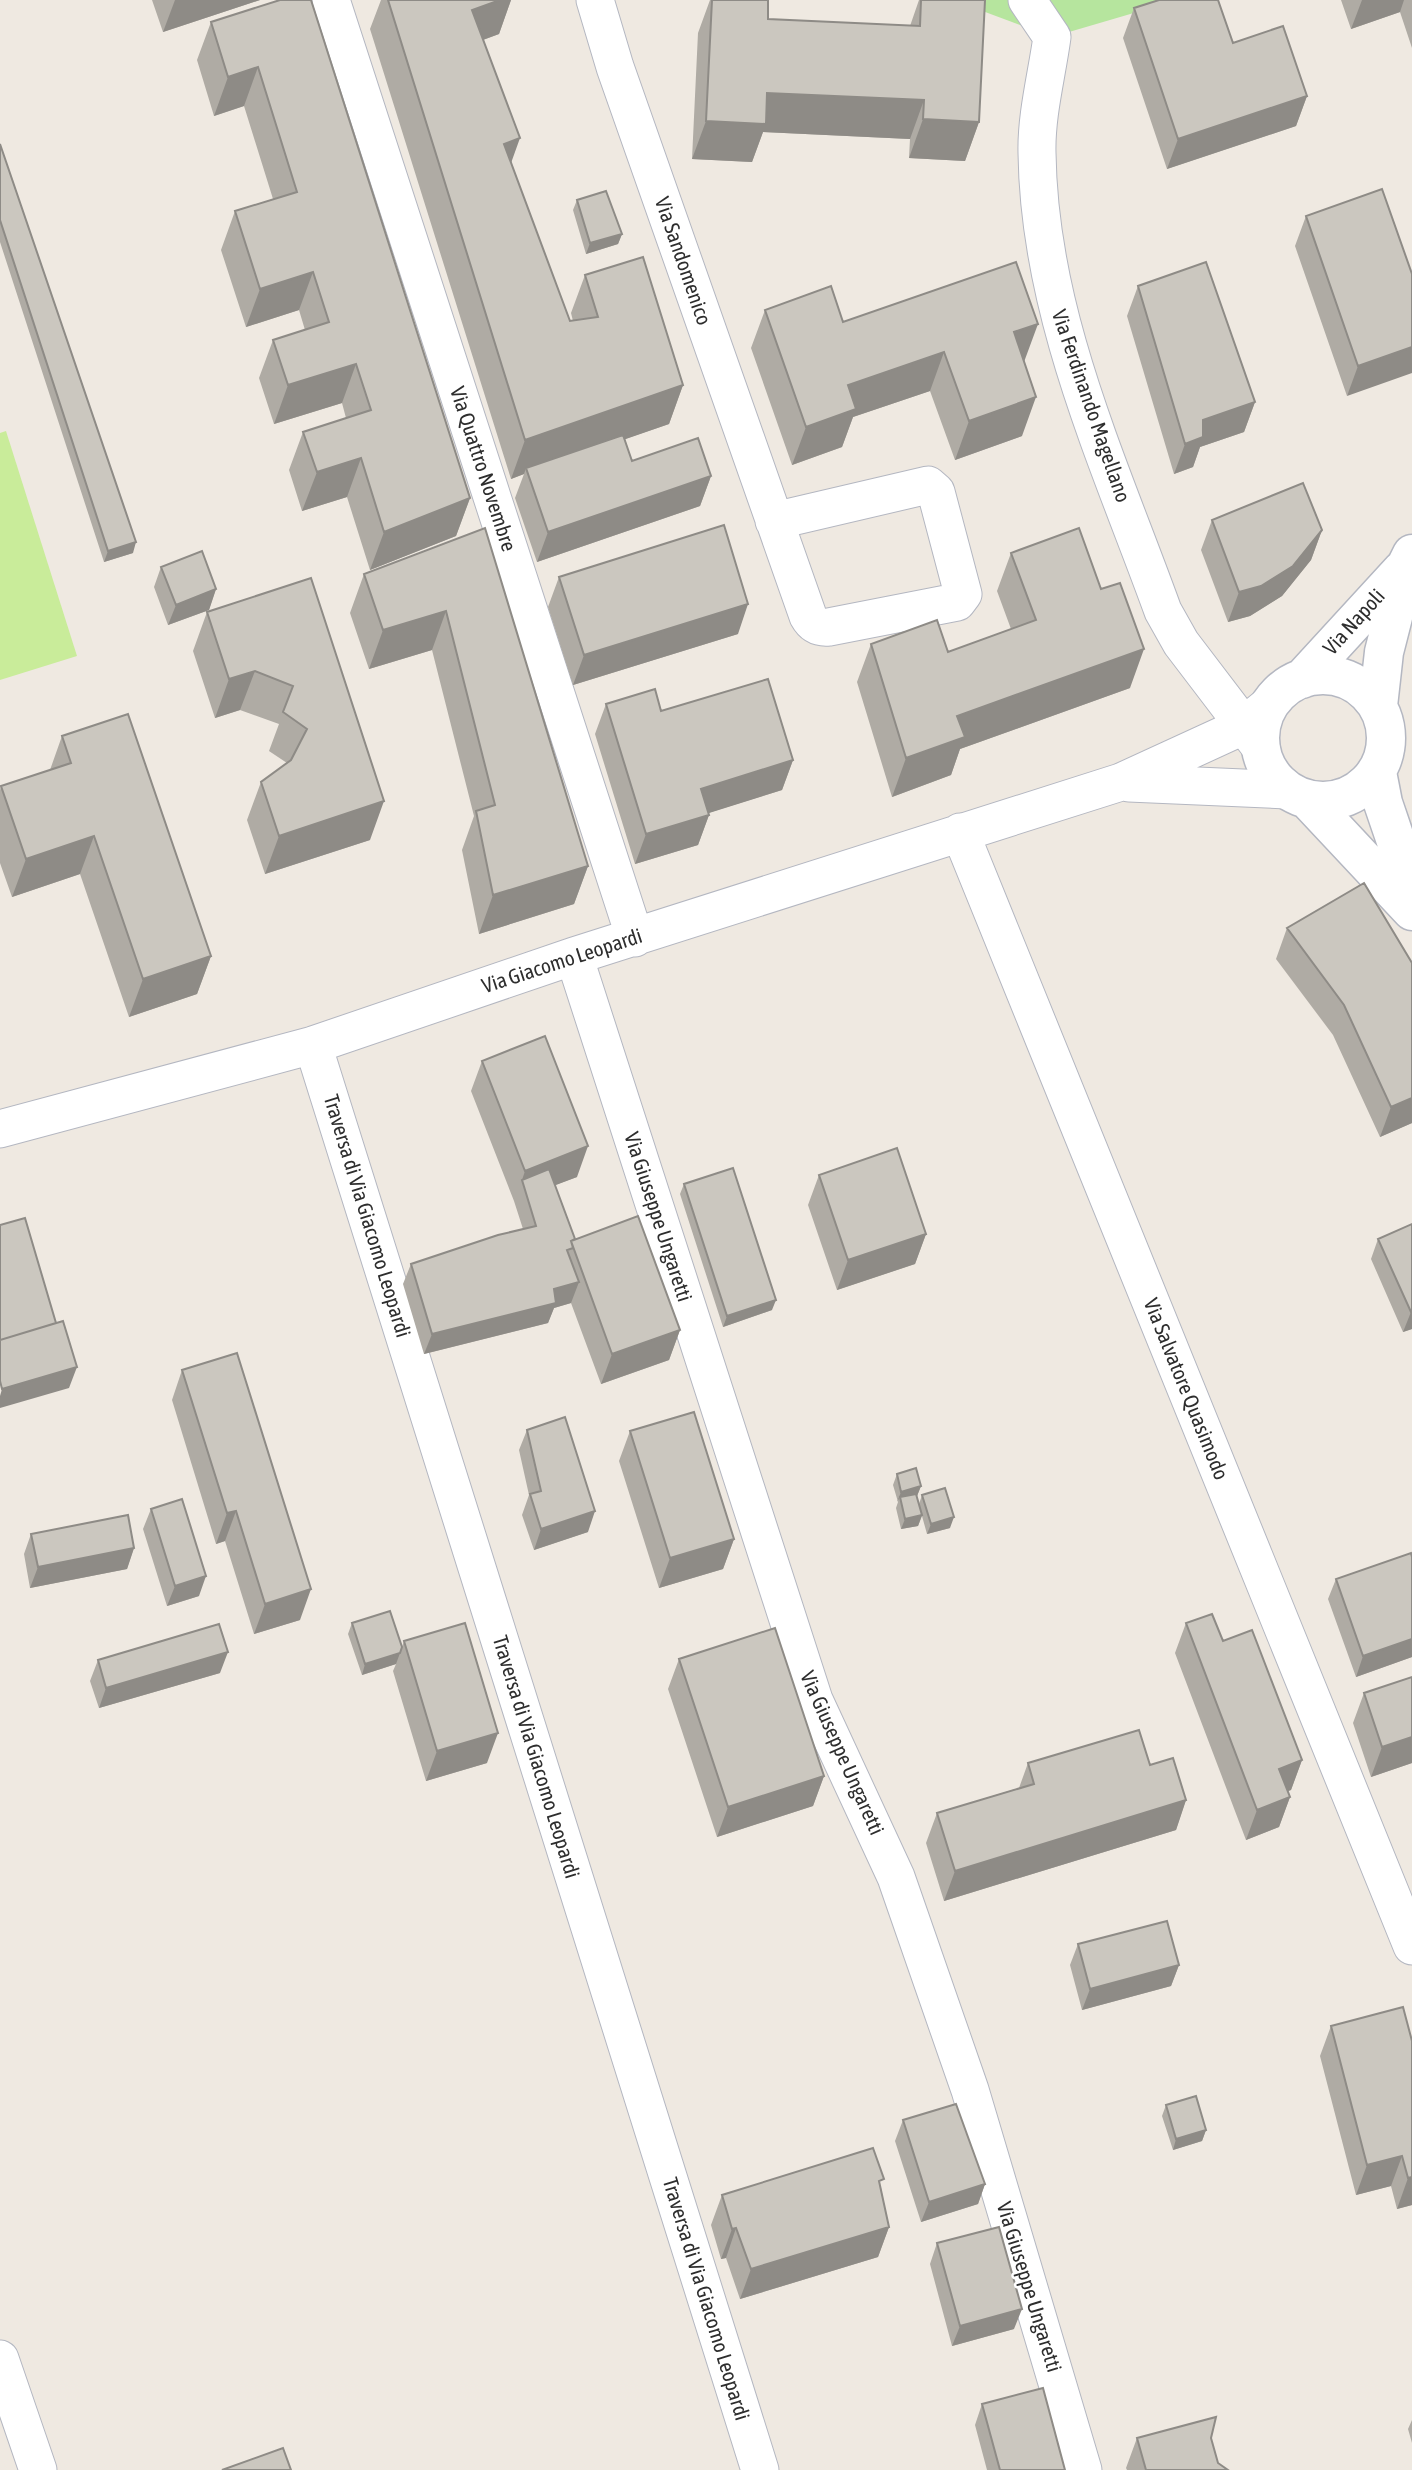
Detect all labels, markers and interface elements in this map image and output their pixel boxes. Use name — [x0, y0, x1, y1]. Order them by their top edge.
street label: Via Sandomenico — [651, 194, 717, 328]
street label: Via Ferdinando Magellano — [1048, 306, 1136, 505]
street label: Via Quattro Novembre — [446, 383, 522, 554]
street label: Via Napoli — [1318, 584, 1389, 659]
street label: Via Giacomo Leopardi — [479, 923, 645, 997]
street label: Traversa di Via Giacomo Leopardi — [320, 1091, 416, 1340]
street label: Via Giuseppe Ungaretti — [620, 1129, 698, 1304]
street label: Via Salvatore Quasimodo — [1140, 1294, 1234, 1483]
street label: Traversa di Via Giacomo Leopardi — [489, 1632, 585, 1881]
street label: Via Giuseppe Ungaretti — [796, 1667, 890, 1838]
street label: Traversa di Via Giacomo Leopardi — [659, 2174, 755, 2423]
street label: Via Giuseppe Ungaretti — [993, 2199, 1067, 2375]

